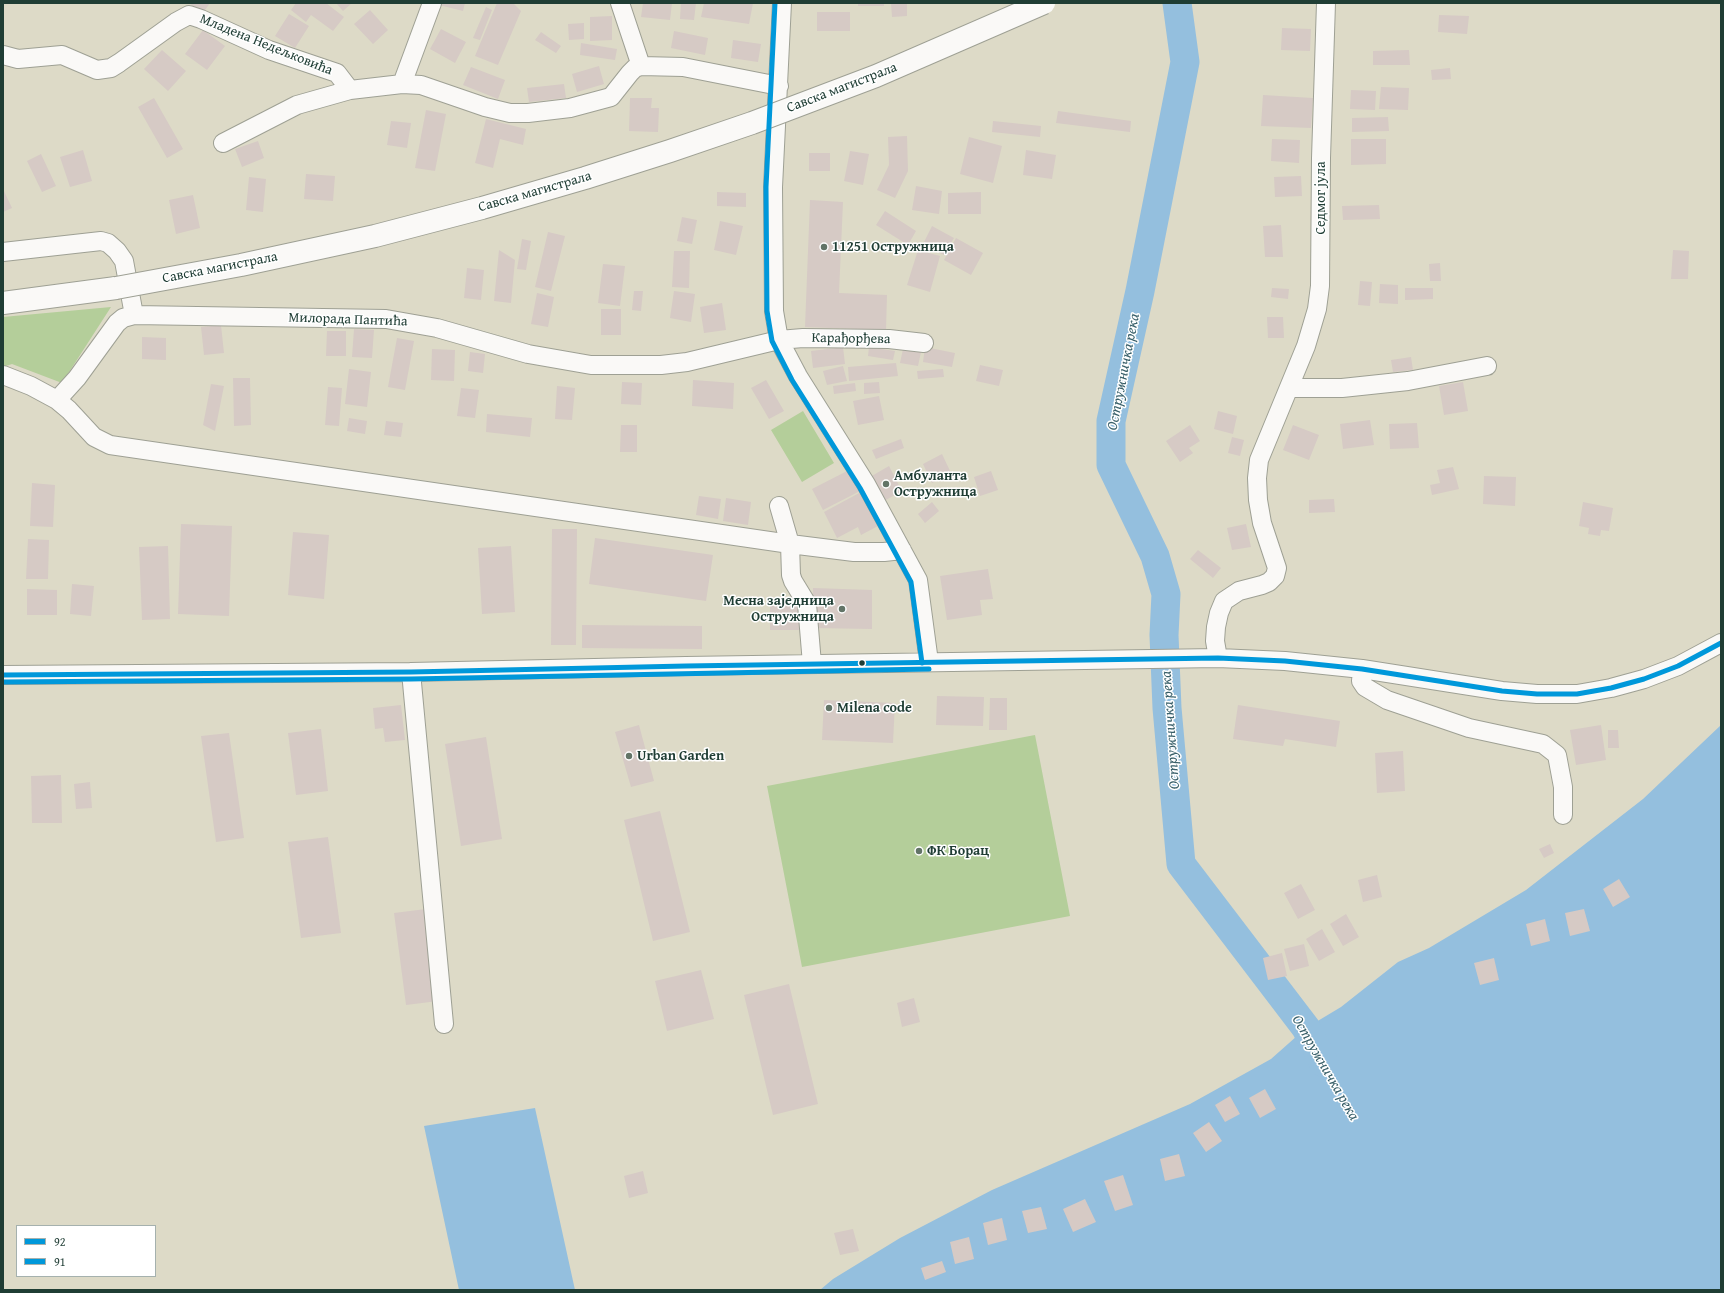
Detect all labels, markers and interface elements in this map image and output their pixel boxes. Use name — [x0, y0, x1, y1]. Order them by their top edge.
street label: Младена Недељковића — [197, 11, 335, 79]
street label: Савска магистрала — [784, 59, 900, 117]
street label: Седмог јула — [1313, 161, 1329, 235]
street label: Савска магистрала — [477, 168, 593, 216]
place label: 11251 Остружница — [832, 239, 954, 255]
marker: 11251 Остружница — [819, 242, 829, 252]
street label: Савска магистрала — [161, 249, 279, 287]
street label: Милорада Пантића — [288, 310, 408, 330]
water label: Остружничка река — [1104, 312, 1144, 432]
street label: Карађорђева — [811, 330, 891, 348]
place label: Амбуланта Остружница — [894, 468, 977, 500]
marker: Амбуланта Остружница — [881, 479, 891, 489]
place label: Месна заједница Остружница — [723, 593, 834, 626]
marker: Месна заједница Остружница — [837, 604, 847, 614]
unlabelled marker — [857, 658, 867, 668]
water label: Остружничка река — [1158, 670, 1184, 790]
place label: Milena code — [837, 700, 912, 716]
marker: Milena code — [824, 703, 834, 713]
place label: Urban Garden — [637, 748, 724, 764]
marker: Urban Garden — [624, 751, 634, 761]
place label: ФК Борац — [927, 843, 989, 859]
marker: ФК Борац — [914, 846, 924, 856]
water label: Остружничка река — [1288, 1012, 1362, 1124]
legend — [16, 1225, 156, 1277]
text: 92 — [54, 1233, 66, 1250]
text: 91 — [54, 1253, 66, 1270]

